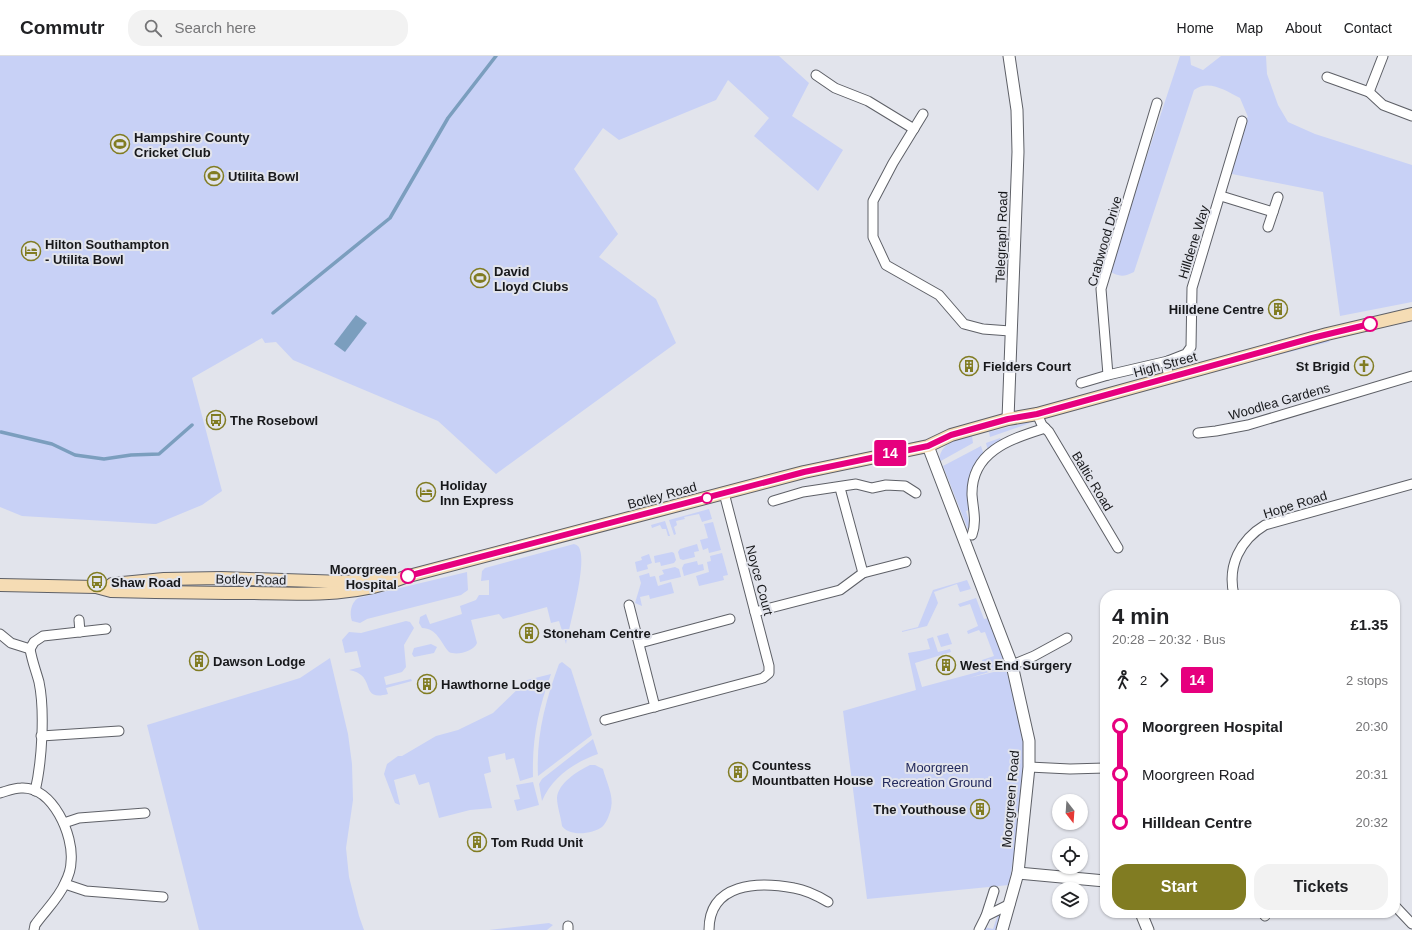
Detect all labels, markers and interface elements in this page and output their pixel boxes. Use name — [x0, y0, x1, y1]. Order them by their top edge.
search box — [128, 10, 408, 46]
text: Commutr — [20, 17, 104, 38]
icon: search — [142, 17, 164, 39]
text: Search here — [174, 19, 256, 36]
text: Home — [1177, 20, 1214, 36]
text: Map — [1236, 20, 1263, 36]
text: About — [1285, 20, 1322, 36]
text: Contact — [1344, 20, 1392, 36]
place label: Hampshire County Cricket Club — [134, 130, 250, 160]
sports icon: Hampshire County Cricket Club — [109, 133, 131, 155]
sports icon: Utilita Bowl — [203, 165, 225, 187]
place label: Utilita Bowl — [228, 169, 299, 184]
street label: Telegraph Road — [992, 191, 1011, 283]
street label: Crabwood Drive — [1084, 194, 1125, 288]
street label: Hilldene Way — [1175, 203, 1212, 281]
place label: Hilton Southampton - Utilita Bowl — [45, 237, 169, 267]
hotel icon: Hilton Southampton - Utilita Bowl — [20, 240, 42, 262]
place label: David Lloyd Clubs — [494, 264, 568, 294]
sports icon: David Lloyd Clubs — [469, 267, 491, 289]
building icon: Hilldene Centre — [1267, 298, 1289, 320]
place label: Hilldene Centre — [1169, 302, 1264, 317]
unlabelled marker — [1362, 316, 1378, 332]
street label: High Street — [1132, 349, 1199, 380]
building icon: Fielders Court — [958, 355, 980, 377]
church icon: St Brigid — [1353, 355, 1375, 377]
place label: Fielders Court — [983, 359, 1072, 374]
place label: St Brigid — [1296, 359, 1350, 374]
street label: Woodlea Gardens — [1227, 380, 1332, 423]
bus stop icon: The Rosebowl — [205, 409, 227, 431]
place label: The Rosebowl — [230, 413, 318, 428]
line badge: 14 — [872, 440, 908, 466]
text: 14 — [882, 445, 898, 461]
street label: Baltic Road — [1069, 449, 1116, 514]
place label: Holiday Inn Express — [440, 478, 514, 508]
street label: Botley Road — [626, 479, 698, 512]
hotel icon: Holiday Inn Express — [415, 481, 437, 503]
street label: Hope Road — [1261, 488, 1329, 521]
unlabelled marker — [701, 492, 713, 504]
street label: Noyce Court — [743, 543, 776, 617]
place label: Moorgreen Hospital — [330, 562, 397, 592]
marker: Moorgreen Hospital — [400, 568, 416, 584]
bus stop icon: Shaw Road — [86, 571, 108, 593]
street label: Botley Road — [215, 571, 287, 588]
place label: Shaw Road — [111, 575, 181, 590]
text: 4 min — [1112, 604, 1169, 629]
text: £1.35 — [1350, 616, 1388, 633]
building icon: Stoneham Centre — [518, 622, 540, 644]
place label: Stoneham Centre — [543, 626, 651, 641]
text: 20:28 – 20:32 · Bus — [1112, 632, 1225, 647]
building icon: Dawson Lodge — [188, 650, 210, 672]
place label: Dawson Lodge — [213, 654, 305, 669]
building icon: West End Surgery — [935, 654, 957, 676]
place label: West End Surgery — [960, 658, 1073, 673]
icon: walk — [1112, 669, 1134, 691]
icon: forward — [1153, 669, 1175, 691]
text: 14 — [1189, 672, 1205, 688]
building icon: Hawthorne Lodge — [416, 673, 438, 695]
text: 2 — [1140, 673, 1147, 688]
text: 2 stops — [1346, 673, 1388, 688]
place label: Hawthorne Lodge — [441, 677, 551, 692]
text: Moorgreen Hospital — [1142, 718, 1283, 735]
text: 20:30 — [1355, 719, 1388, 734]
street label: Moorgreen Road — [999, 750, 1022, 848]
place label: Countess Mountbatten House — [752, 758, 873, 788]
park label: Moorgreen Recreation Ground — [882, 760, 992, 790]
building icon: Countess Mountbatten House — [727, 761, 749, 783]
text: Moorgreen Road — [1142, 766, 1255, 783]
text: 20:31 — [1355, 767, 1388, 782]
north arrow — [1052, 794, 1088, 830]
map controls — [1052, 794, 1088, 918]
building icon: The Youthouse — [969, 798, 991, 820]
place label: The Youthouse — [873, 802, 966, 817]
text: Hilldean Centre — [1142, 814, 1252, 831]
text: 20:32 — [1355, 815, 1388, 830]
building icon: Tom Rudd Unit — [466, 831, 488, 853]
place label: Tom Rudd Unit — [491, 835, 584, 850]
button: locate — [1052, 838, 1088, 874]
button: Start — [1112, 864, 1246, 910]
button: Tickets — [1254, 864, 1388, 910]
button: layers — [1052, 882, 1088, 918]

